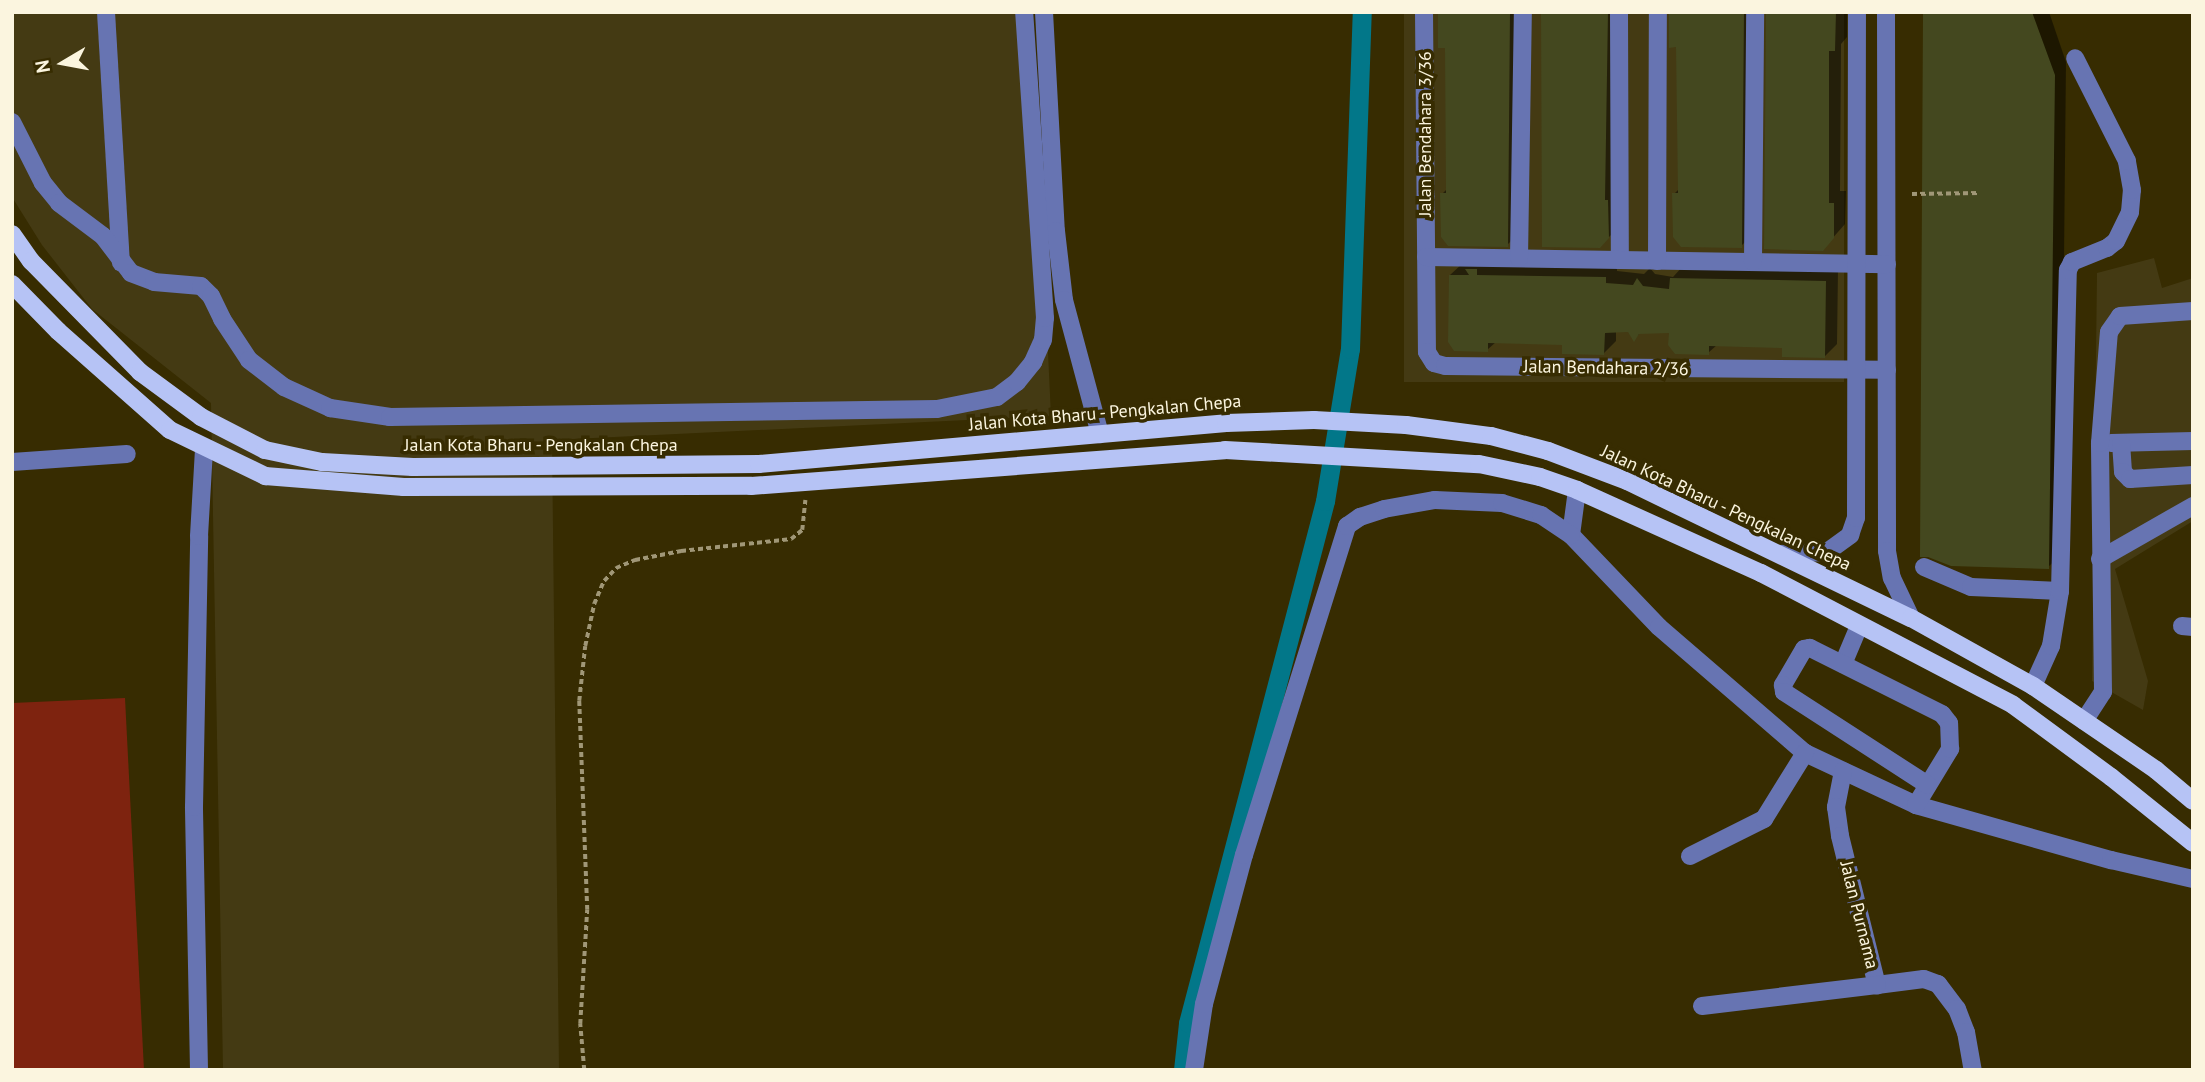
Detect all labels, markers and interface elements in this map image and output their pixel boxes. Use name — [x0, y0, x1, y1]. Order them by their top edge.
north arrow — [28, 28, 98, 98]
street label: Jalan Bendahara 3/36 — [1414, 51, 1436, 217]
text: N — [29, 58, 55, 75]
street label: Jalan Bendahara 2/36 — [1523, 356, 1689, 380]
street label: Jalan Kota Bharu - Pengkalan Chepa — [966, 390, 1244, 436]
street label: Jalan Kota Bharu - Pengkalan Chepa — [403, 434, 679, 456]
street label: Jalan Kota Bharu - Pengkalan Chepa — [1596, 440, 1856, 576]
street label: Jalan Purnama — [1835, 859, 1883, 971]

